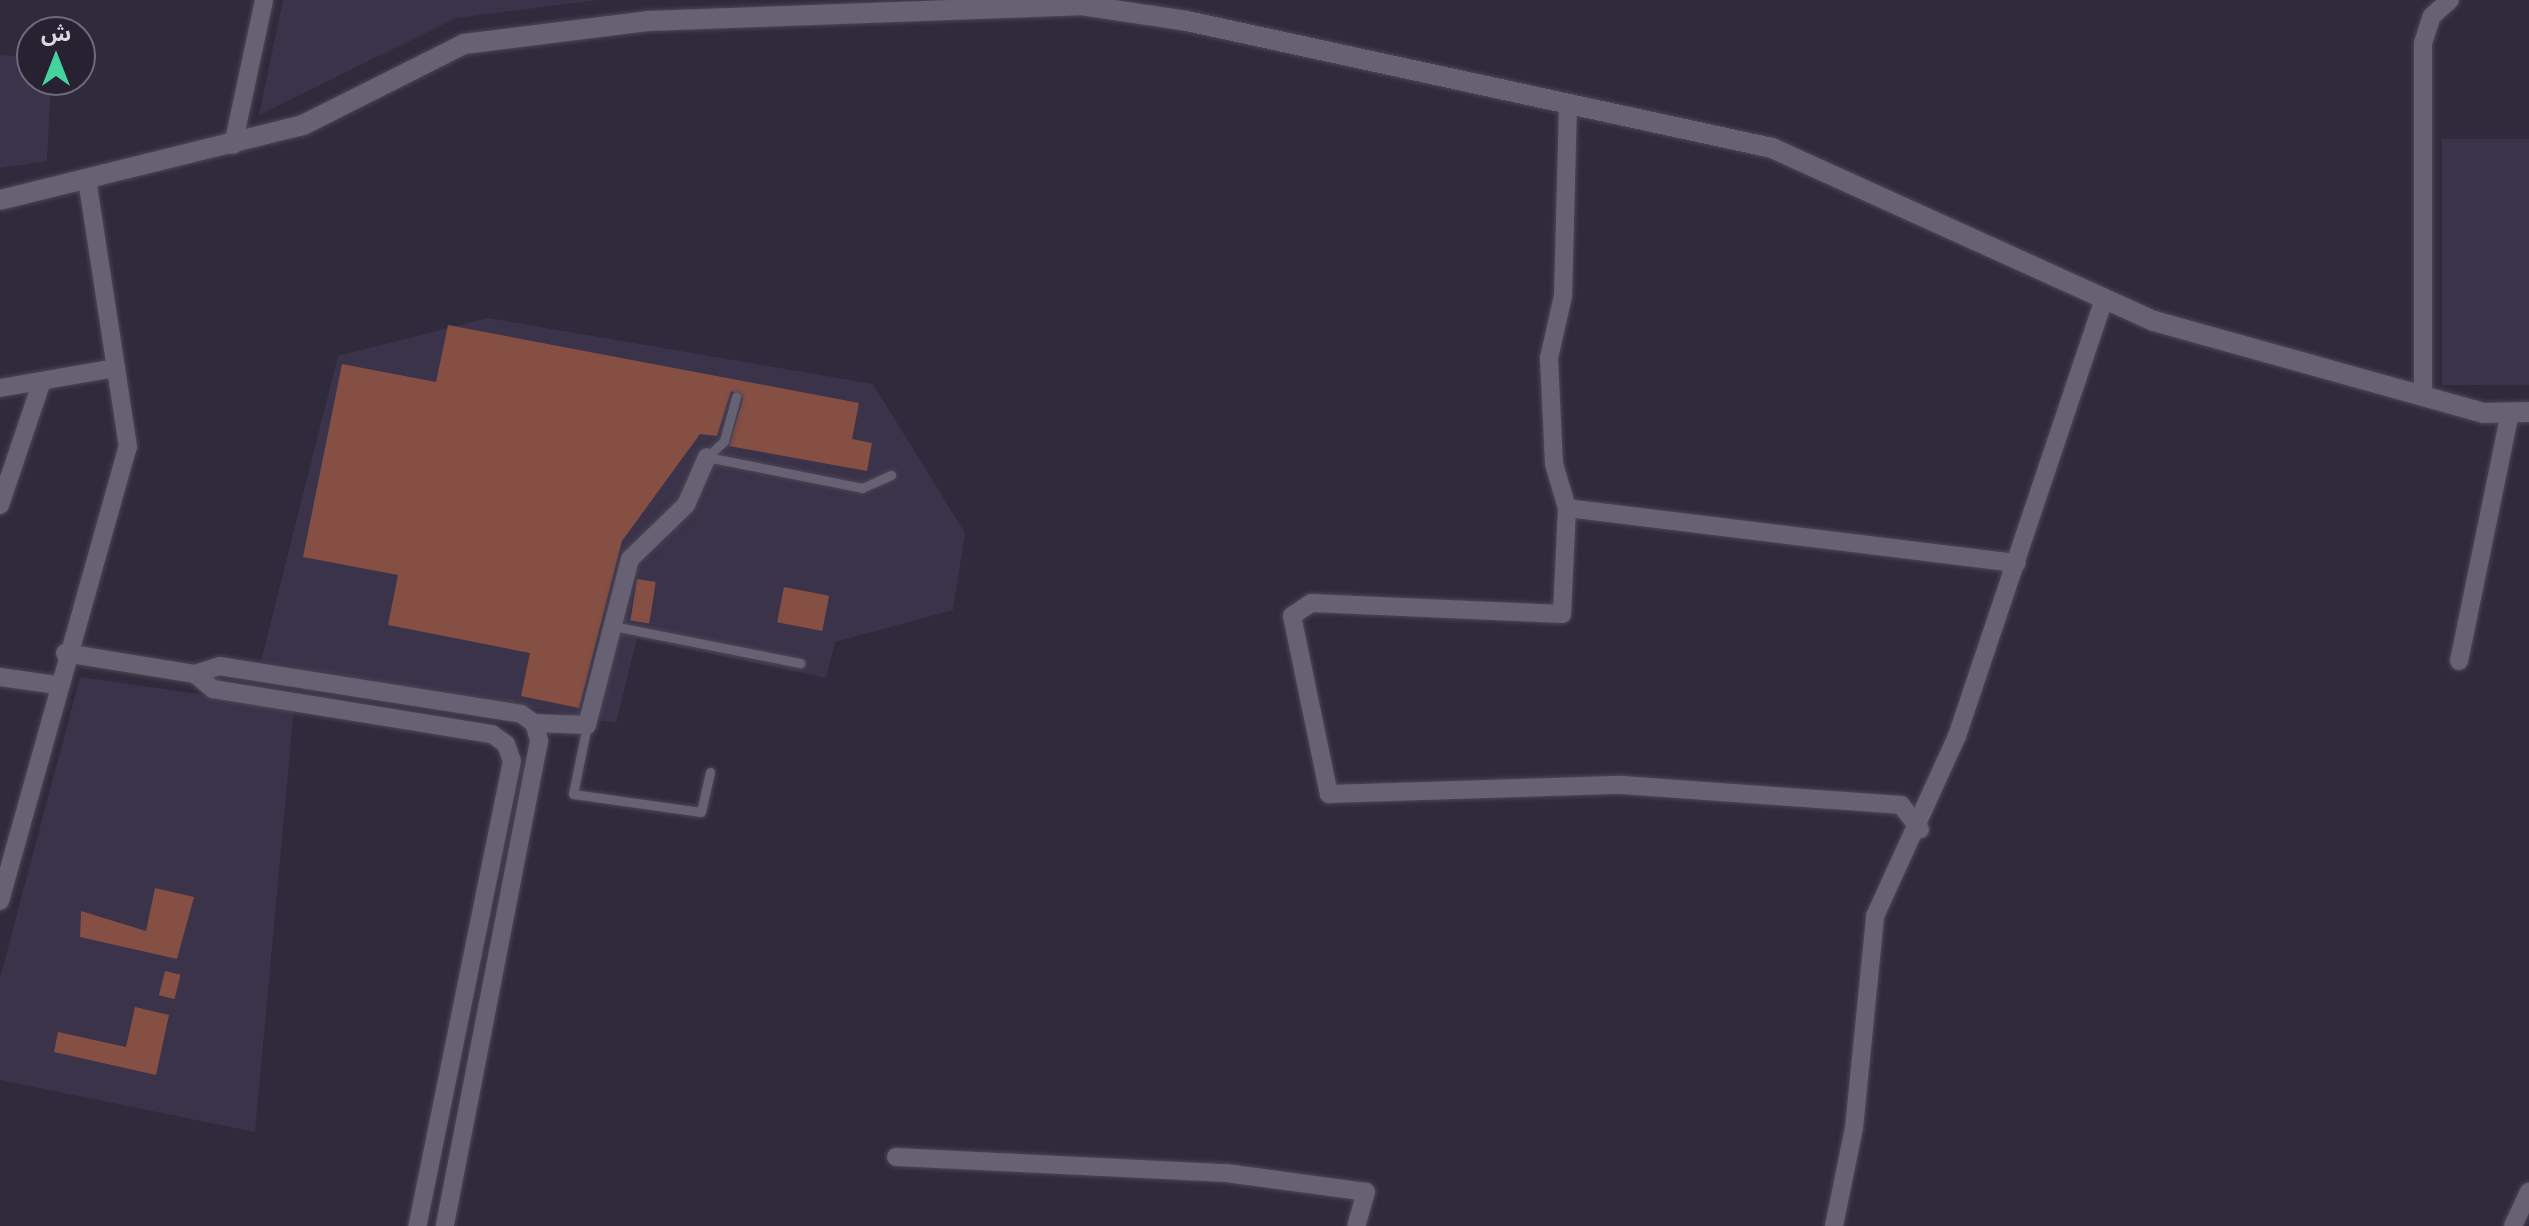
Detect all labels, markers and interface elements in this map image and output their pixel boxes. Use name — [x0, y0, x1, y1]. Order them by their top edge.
north arrow — [16, 16, 96, 96]
text: ش — [41, 20, 71, 47]

